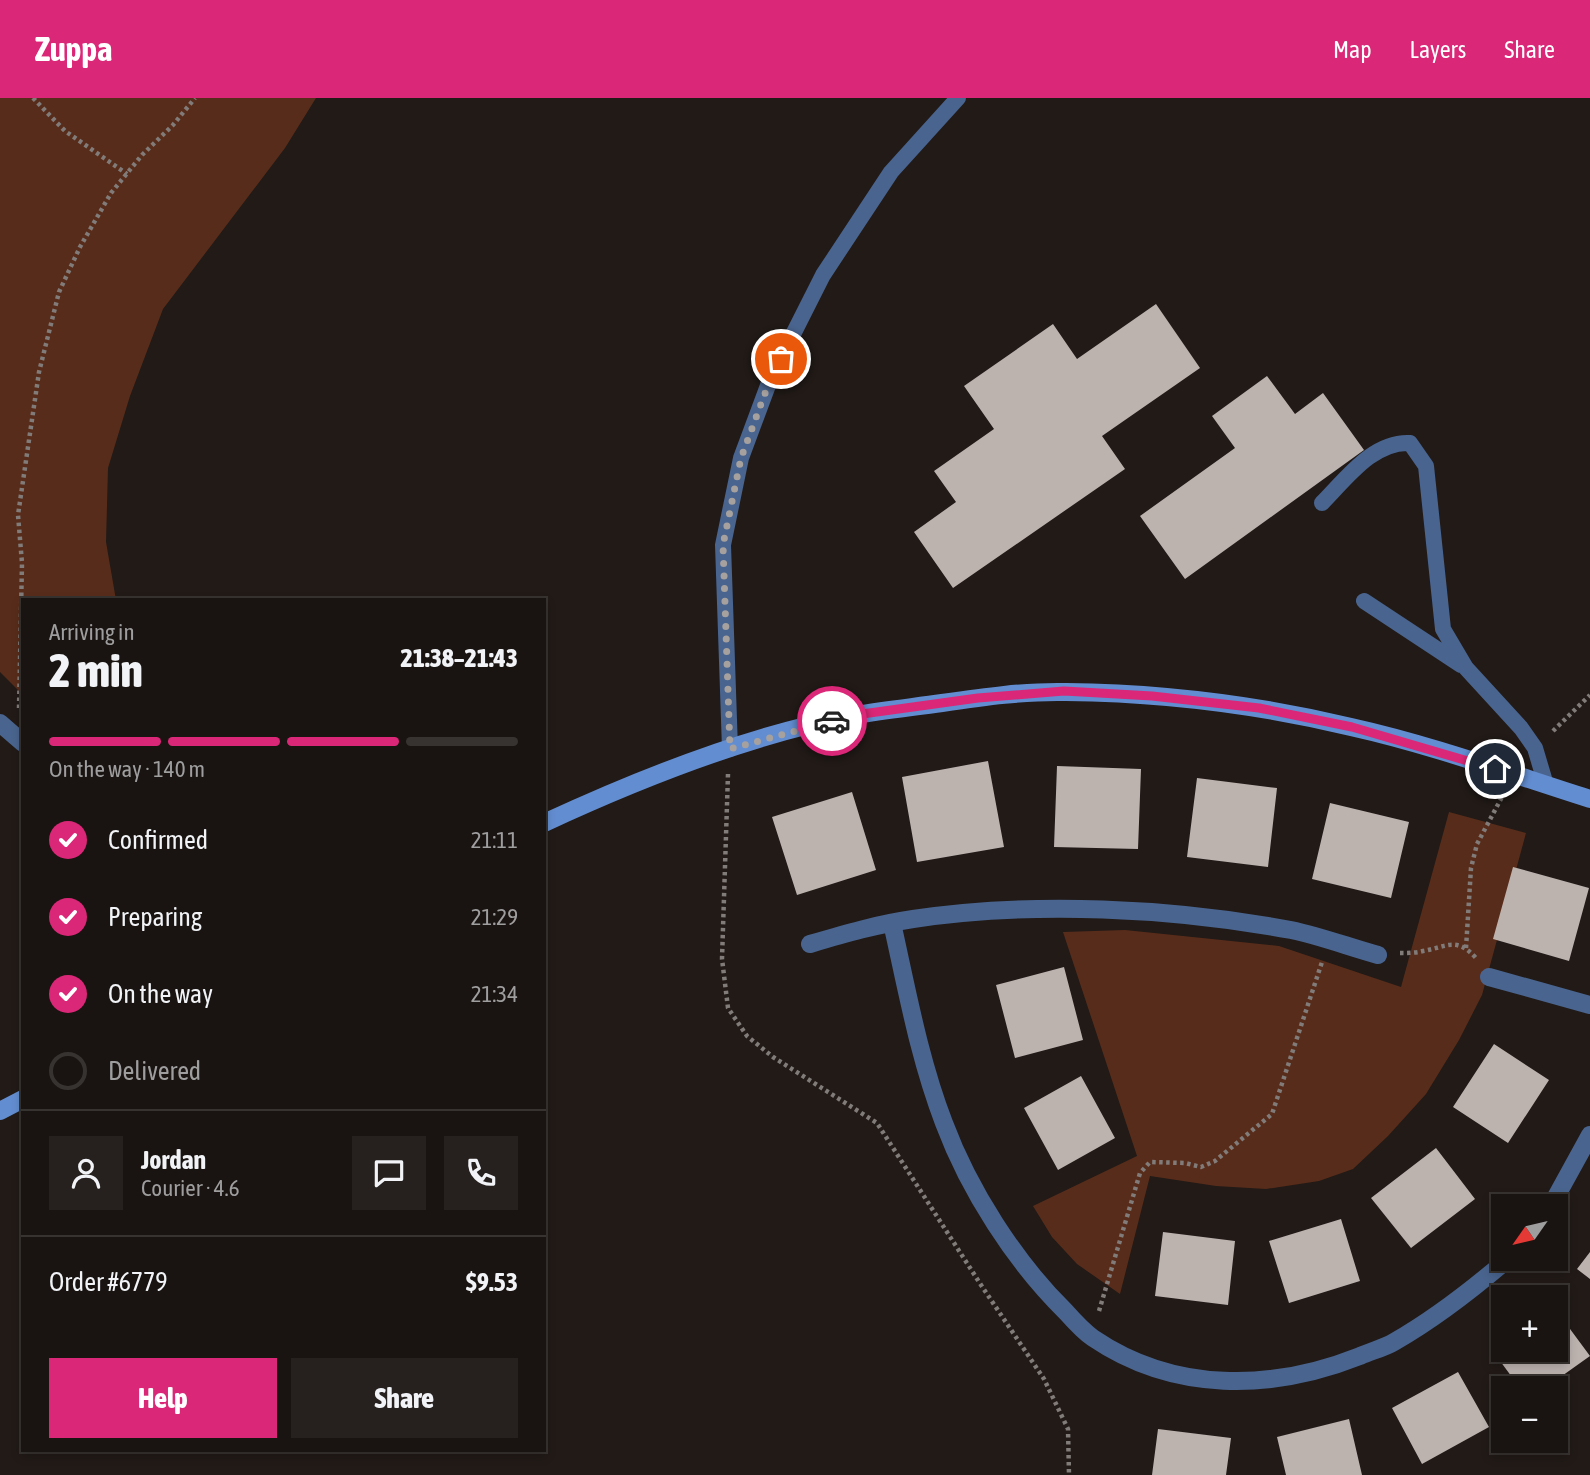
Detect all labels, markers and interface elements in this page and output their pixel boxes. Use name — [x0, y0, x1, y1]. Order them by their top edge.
text: Zuppa — [35, 30, 112, 68]
text: Map — [1333, 36, 1372, 63]
text: Layers — [1410, 36, 1466, 63]
text: Share — [1504, 36, 1555, 63]
pin — [751, 329, 811, 389]
icon: bag — [762, 340, 800, 378]
text: Arriving in — [49, 619, 135, 645]
text: 21:38–21:43 — [401, 643, 518, 673]
text: 2 min — [49, 644, 143, 697]
courier — [797, 686, 867, 756]
icon: car — [813, 702, 851, 740]
pin — [1465, 739, 1525, 799]
icon: home — [1476, 750, 1514, 788]
text: On the way · 140 m — [49, 756, 205, 782]
icon: check — [49, 821, 87, 859]
text: Confirmed — [108, 825, 208, 855]
text: 21:11 — [471, 827, 518, 853]
icon: check — [49, 898, 87, 936]
text: Preparing — [108, 902, 202, 932]
text: 21:29 — [471, 904, 518, 930]
icon: check — [49, 975, 87, 1013]
text: On the way — [108, 979, 213, 1009]
text: 21:34 — [471, 981, 518, 1007]
text: Delivered — [108, 1056, 201, 1086]
button: person — [49, 1136, 123, 1210]
button: chat — [352, 1136, 426, 1210]
button: phone — [444, 1136, 518, 1210]
text: Jordan — [141, 1145, 206, 1175]
text: Courier · 4.6 — [141, 1175, 240, 1201]
north arrow — [1491, 1194, 1568, 1270]
map controls — [1491, 1194, 1568, 1453]
text: Order #6779 — [49, 1267, 168, 1297]
text: $9.53 — [466, 1267, 518, 1297]
button: + — [1491, 1285, 1568, 1362]
button: Help — [49, 1358, 277, 1438]
button: Share — [291, 1358, 518, 1438]
button: − — [1491, 1376, 1568, 1453]

